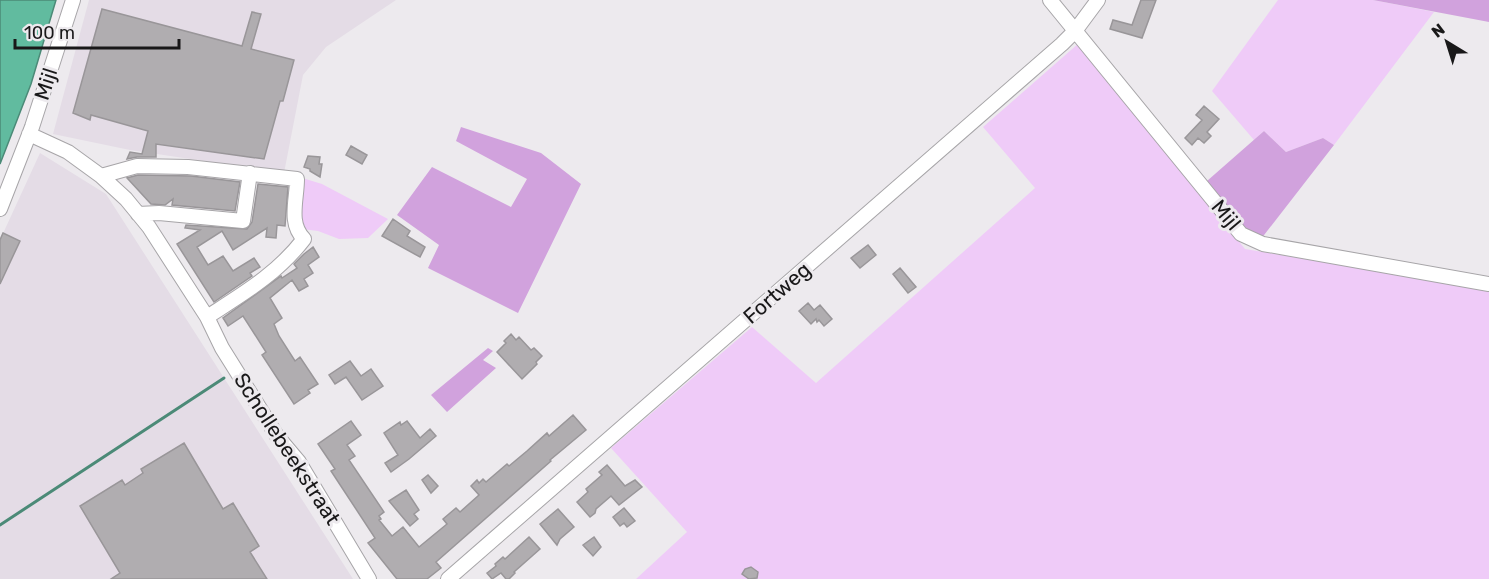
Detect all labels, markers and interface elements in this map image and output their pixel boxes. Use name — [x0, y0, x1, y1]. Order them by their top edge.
scale bar — [15, 12, 178, 50]
north arrow — [1417, 12, 1477, 72]
text: N — [1428, 20, 1448, 42]
text: 100 m — [24, 22, 75, 44]
street label: Mijl — [29, 65, 62, 103]
street label: Mijl — [1206, 194, 1246, 235]
street label: Fortweg — [738, 257, 815, 329]
street label: Schollebeekstraat — [229, 368, 346, 529]

